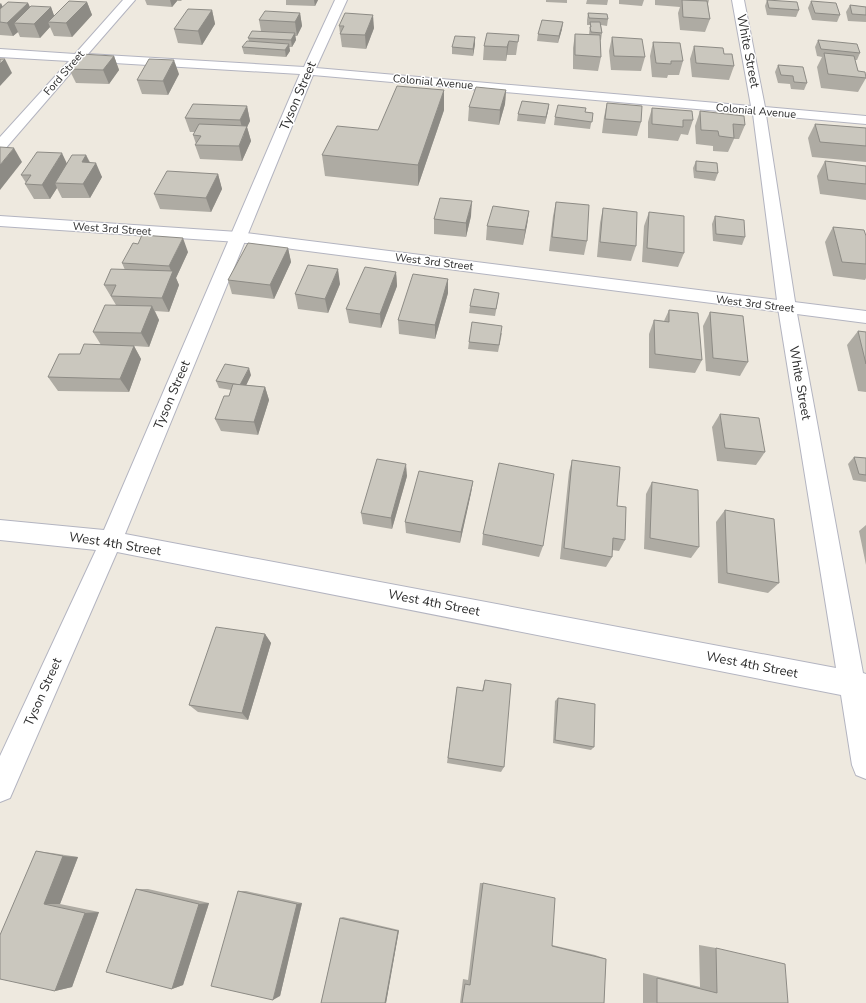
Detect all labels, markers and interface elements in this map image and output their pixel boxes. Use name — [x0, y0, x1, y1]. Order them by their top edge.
street label: White Street — [732, 13, 764, 90]
street label: Ford Street — [40, 47, 88, 99]
street label: Tyson Street — [275, 58, 321, 133]
street label: Colonial Avenue — [392, 71, 474, 93]
street label: Colonial Avenue — [715, 100, 797, 122]
street label: West 3rd Street — [72, 219, 152, 239]
street label: West 3rd Street — [394, 250, 474, 274]
street label: West 3rd Street — [715, 292, 795, 316]
street label: White Street — [785, 345, 815, 422]
street label: Tyson Street — [149, 357, 195, 432]
street label: West 4th Street — [68, 528, 163, 560]
street label: West 4th Street — [387, 585, 482, 621]
street label: West 4th Street — [705, 647, 800, 683]
street label: Tyson Street — [20, 654, 66, 729]

